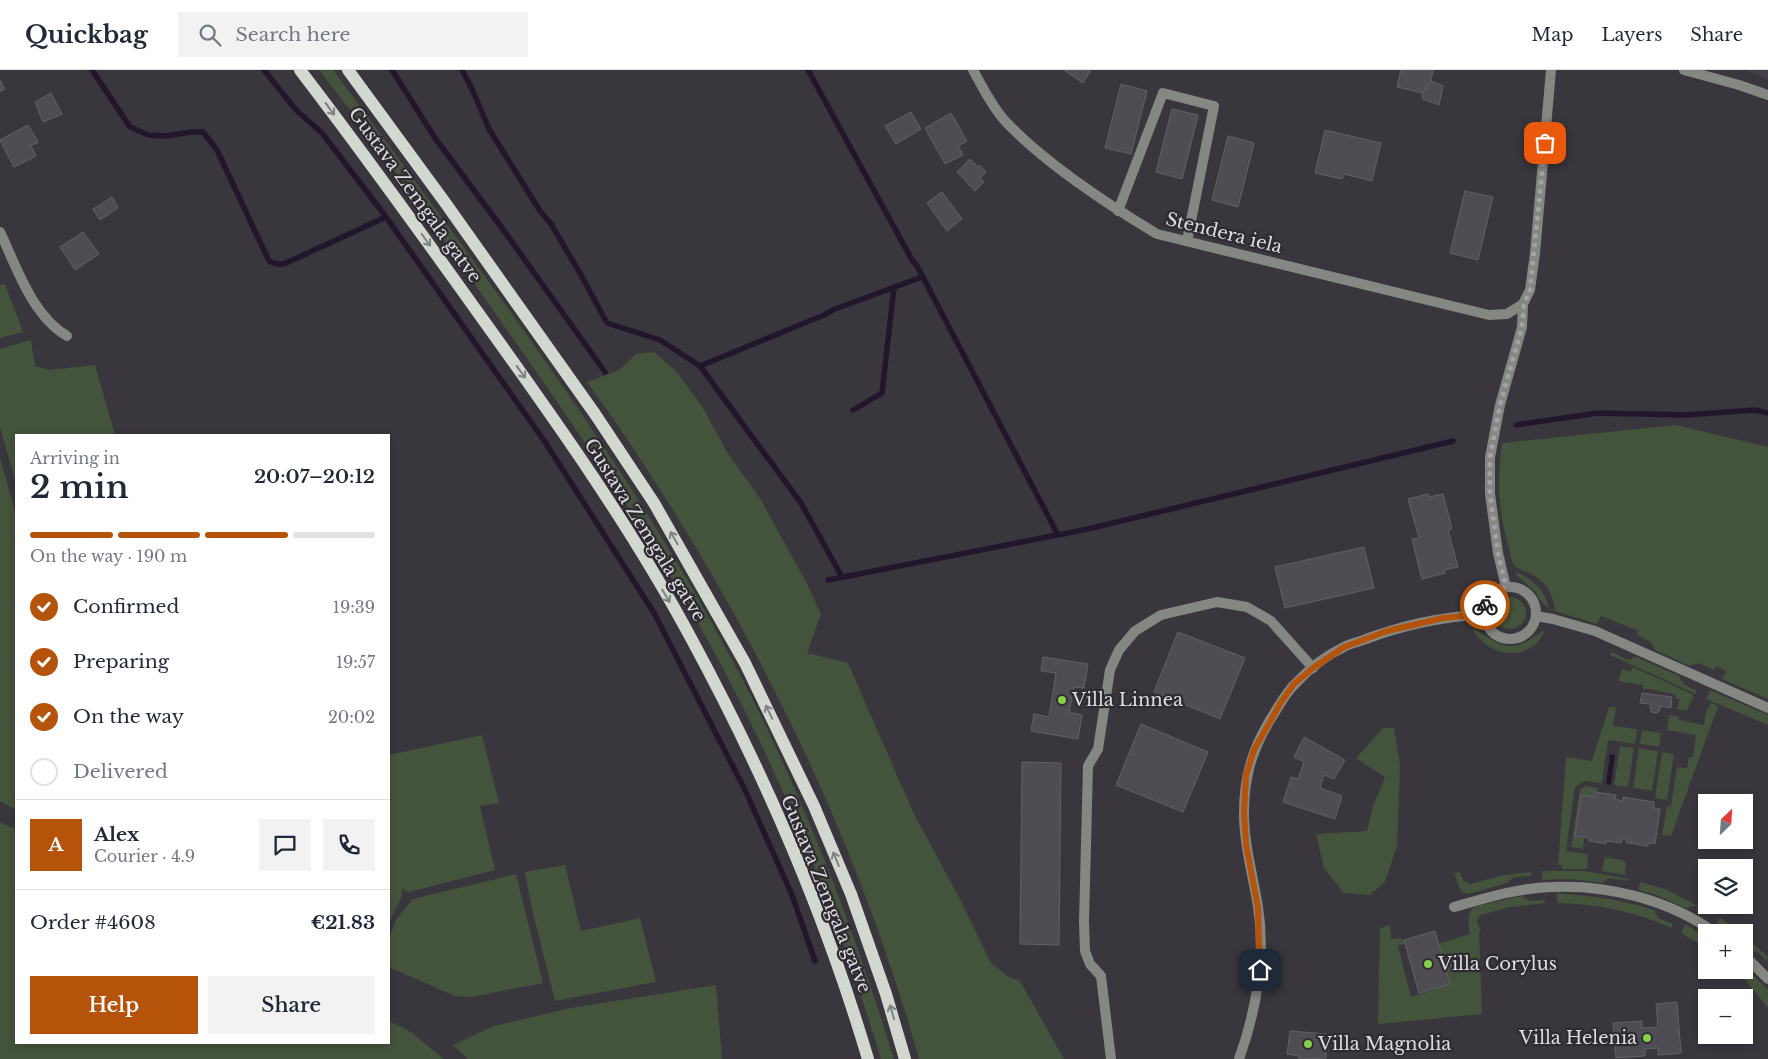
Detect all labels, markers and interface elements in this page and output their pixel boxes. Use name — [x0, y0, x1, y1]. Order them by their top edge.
search box — [178, 12, 528, 57]
text: Quickbag — [25, 20, 148, 49]
icon: search — [196, 21, 224, 49]
text: Search here — [236, 23, 350, 46]
text: Map — [1532, 24, 1573, 46]
text: Layers — [1601, 24, 1662, 46]
text: Share — [1690, 24, 1743, 46]
one-way arrow — [325, 102, 335, 116]
street label: Gustava Zemgala gatve — [344, 103, 486, 287]
pin — [1524, 122, 1566, 164]
icon: bag — [1531, 129, 1559, 157]
street label: Stendera iela — [1163, 208, 1285, 258]
one-way arrow — [420, 233, 431, 246]
one-way arrow — [516, 365, 526, 379]
street label: Gustava Zemgala gatve — [580, 434, 710, 626]
text: Arriving in — [30, 448, 120, 468]
text: 20:07–20:12 — [254, 465, 375, 488]
text: 2 min — [30, 467, 129, 507]
one-way arrow — [669, 532, 679, 546]
text: On the way · 190 m — [30, 546, 187, 566]
courier — [1460, 580, 1510, 630]
one-way arrow — [662, 589, 672, 603]
icon: bike — [1471, 591, 1499, 619]
icon: check — [30, 593, 58, 621]
text: Confirmed — [73, 595, 179, 618]
text: 19:39 — [333, 597, 375, 617]
icon: check — [30, 648, 58, 676]
text: Preparing — [73, 650, 169, 673]
text: 19:57 — [336, 652, 375, 672]
place label: Villa Linnea — [1071, 689, 1183, 711]
marker: Villa Linnea — [1056, 694, 1068, 706]
icon: check — [30, 703, 58, 731]
one-way arrow — [764, 704, 774, 719]
text: On the way — [73, 705, 184, 728]
text: 20:02 — [328, 707, 375, 727]
text: Delivered — [73, 760, 168, 783]
street label: Gustava Zemgala gatve — [776, 792, 876, 996]
north arrow — [1698, 794, 1752, 849]
map controls — [1698, 794, 1753, 1044]
button: chat — [259, 819, 311, 871]
button: phone — [323, 819, 375, 871]
text: Alex — [94, 823, 139, 846]
text: A — [48, 833, 64, 856]
text: Courier · 4.9 — [94, 846, 195, 866]
one-way arrow — [831, 852, 840, 867]
button: layers — [1698, 859, 1753, 914]
text: Order #4608 — [30, 911, 156, 934]
text: €21.83 — [311, 911, 375, 934]
button: + — [1698, 924, 1753, 979]
pin — [1239, 949, 1281, 991]
place label: Villa Corylus — [1437, 953, 1557, 975]
icon: home — [1246, 956, 1274, 984]
marker: Villa Corylus — [1422, 958, 1434, 970]
button: Help — [30, 976, 198, 1034]
button: Share — [208, 976, 375, 1034]
button: − — [1698, 989, 1753, 1044]
one-way arrow — [886, 1005, 896, 1021]
place label: Villa Helenia — [1518, 1027, 1637, 1049]
marker: Villa Helenia — [1641, 1032, 1653, 1044]
place label: Villa Magnolia — [1317, 1033, 1451, 1055]
marker: Villa Magnolia — [1302, 1038, 1314, 1050]

